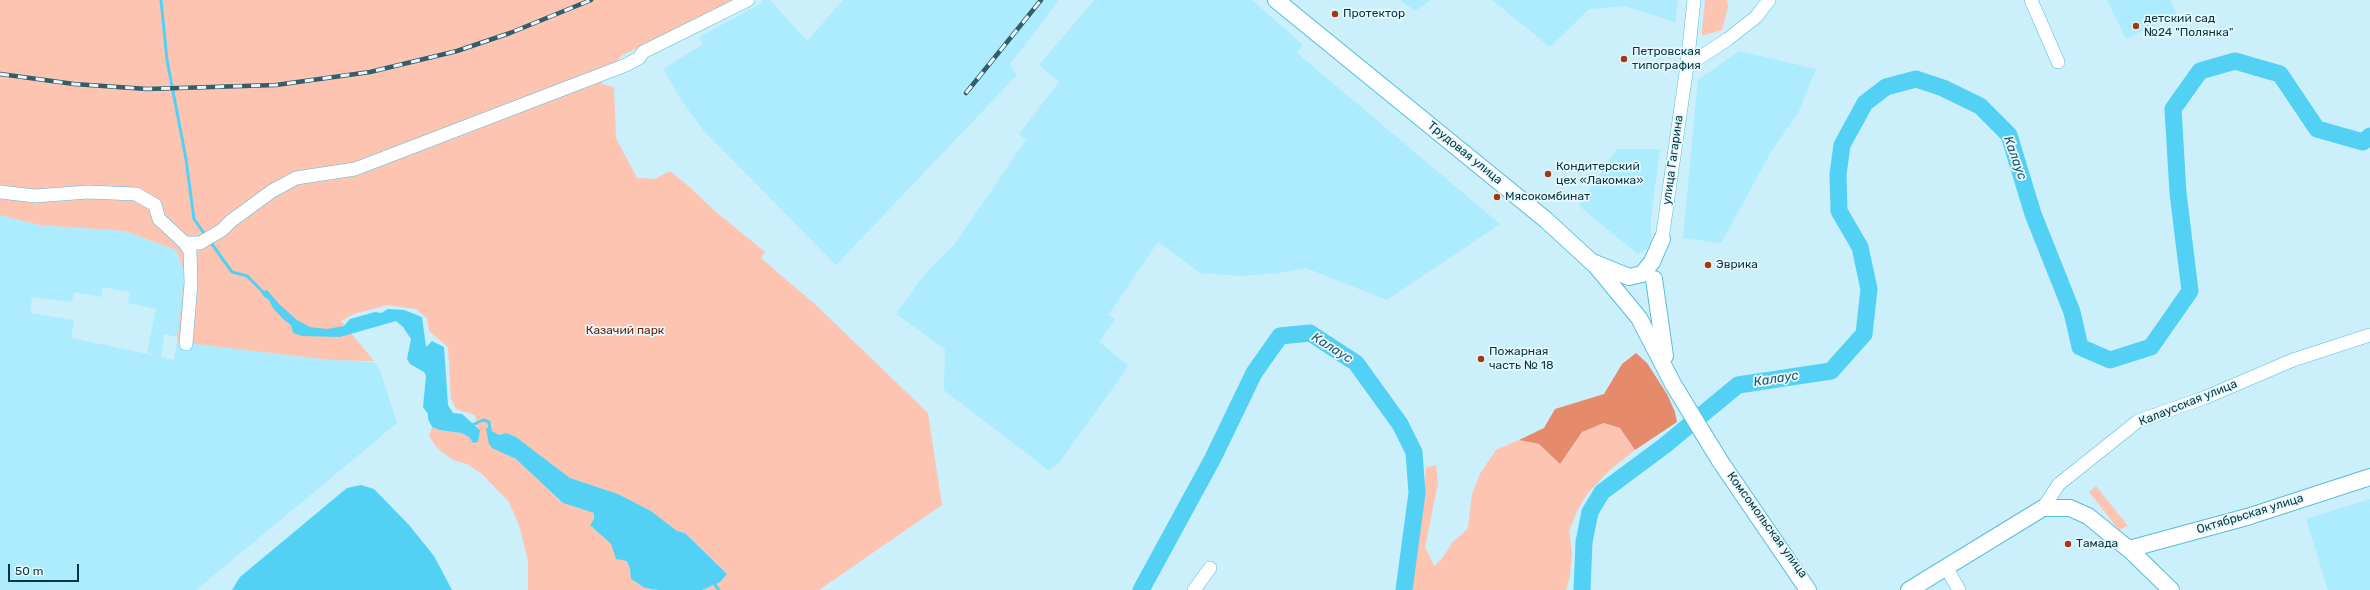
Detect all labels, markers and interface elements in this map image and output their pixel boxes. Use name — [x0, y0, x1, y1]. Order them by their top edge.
place label: Протектор — [1343, 7, 1405, 21]
marker: Протектор — [1330, 9, 1340, 19]
place label: детский сад №24 "Полянка" — [2144, 12, 2233, 40]
marker: детский сад №24 "Полянка" — [2131, 21, 2141, 31]
place label: Петровская типография — [1632, 45, 1701, 73]
marker: Петровская типография — [1619, 54, 1629, 64]
street label: улица Гагарина — [1660, 114, 1686, 206]
street label: Трудовая улица — [1425, 118, 1505, 188]
water label: Калаус — [2000, 134, 2030, 182]
place label: Кондитерский цех «Лакомка» — [1556, 160, 1643, 188]
marker: Кондитерский цех «Лакомка» — [1543, 169, 1553, 179]
place label: Мясокомбинат — [1505, 190, 1590, 204]
marker: Мясокомбинат — [1492, 192, 1502, 202]
place label: Эврика — [1716, 258, 1758, 272]
marker: Эврика — [1703, 260, 1713, 270]
park label: Казачий парк — [586, 324, 664, 338]
water label: Калаус — [1309, 329, 1355, 367]
place label: Пожарная часть № 18 — [1489, 345, 1554, 373]
marker: Пожарная часть № 18 — [1476, 354, 1486, 364]
water label: Калаус — [1752, 368, 1800, 390]
street label: Калаусская улица — [2137, 377, 2239, 429]
street label: Комсомольская улица — [1724, 469, 1810, 581]
street label: Октябрьская улица — [2195, 491, 2305, 537]
place label: Тамада — [2076, 537, 2118, 551]
marker: Тамада — [2063, 539, 2073, 549]
scale bar — [10, 556, 81, 582]
text: 50 m — [15, 564, 43, 578]

